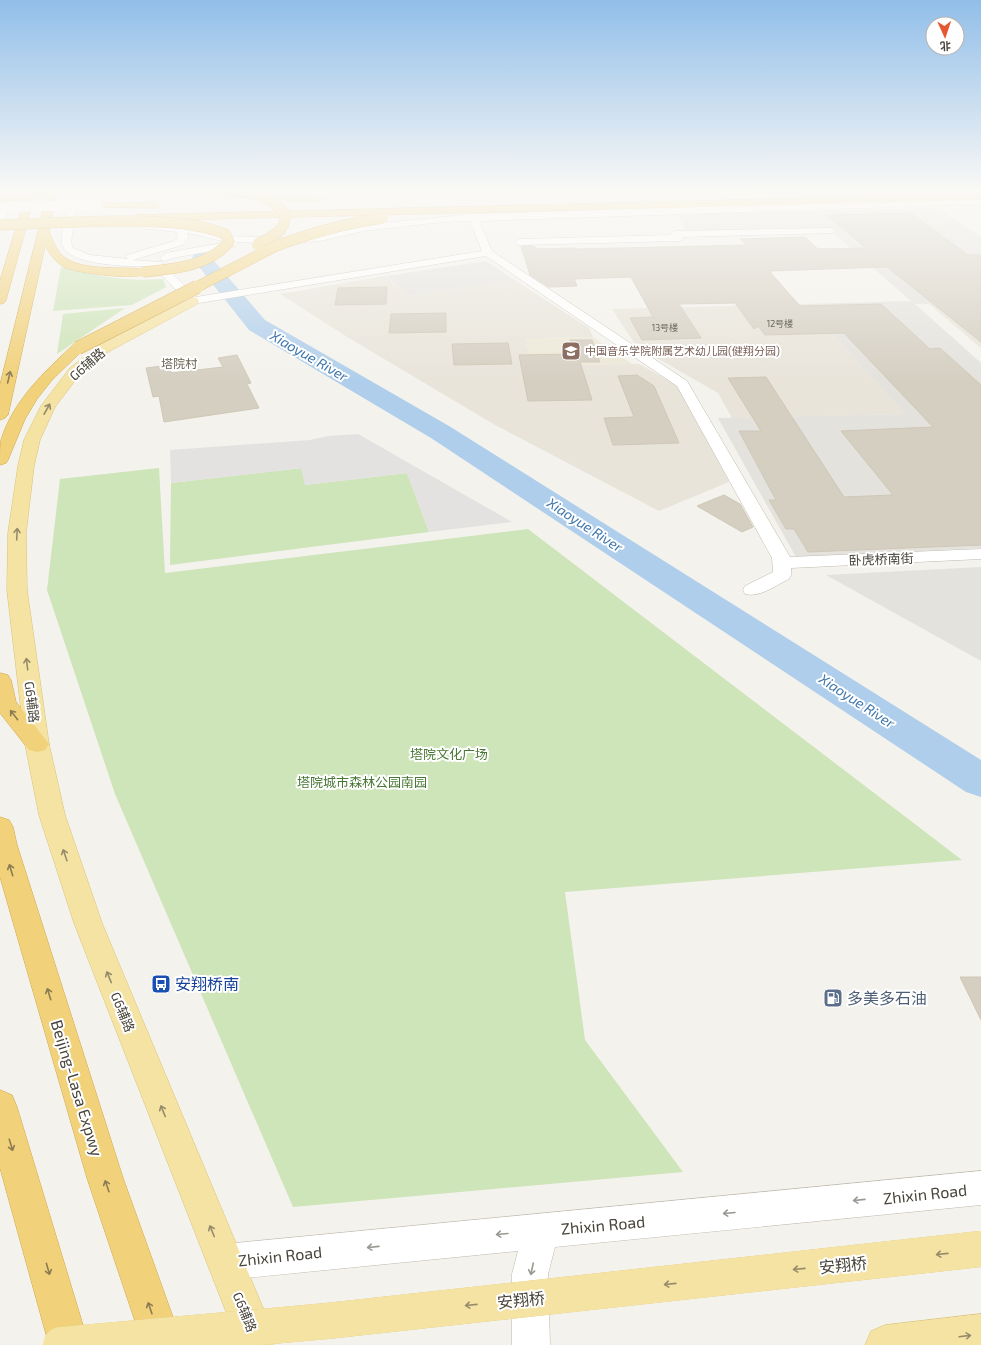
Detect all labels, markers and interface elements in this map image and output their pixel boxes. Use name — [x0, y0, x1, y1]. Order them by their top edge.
north arrow — [925, 16, 965, 56]
text: 北 — [940, 40, 951, 53]
house number: 12号楼 — [767, 318, 793, 329]
house number: 13号楼 — [652, 322, 678, 333]
water label: Xiaoyue River — [267, 326, 351, 385]
school or university icon: 中国音乐学院附属艺术幼儿园(健翔分园) — [560, 340, 582, 362]
street label: G6辅路 — [66, 344, 108, 384]
place label: 中国音乐学院附属艺术幼儿园(健翔分园) — [585, 344, 780, 357]
district label: 塔院村 — [161, 356, 198, 370]
one-way arrow — [5, 371, 13, 384]
one-way arrow — [44, 403, 52, 415]
water label: Xiaoyue River — [544, 493, 627, 556]
one-way arrow — [14, 528, 21, 541]
street label: 卧虎桥南街 — [848, 550, 914, 568]
one-way arrow — [23, 658, 30, 671]
water label: Xiaoyue River — [816, 669, 899, 732]
street label: G6辅路 — [22, 680, 42, 724]
one-way arrow — [9, 709, 18, 720]
park label: 塔院文化广场 — [410, 746, 488, 762]
park label: 塔院城市森林公园南园 — [297, 774, 427, 790]
one-way arrow — [61, 849, 68, 862]
one-way arrow — [7, 864, 14, 877]
one-way arrow — [105, 972, 113, 984]
bus stop icon: 安翔桥南 — [150, 973, 172, 995]
place label: 安翔桥南 — [175, 974, 239, 993]
fuel station icon: 多美多石油 — [822, 987, 844, 1009]
one-way arrow — [45, 988, 52, 1001]
place label: 多美多石油 — [847, 988, 927, 1007]
street label: G6辅路 — [108, 990, 138, 1034]
street label: Beijing-Lasa Expwy — [47, 1017, 107, 1159]
one-way arrow — [159, 1105, 167, 1117]
one-way arrow — [8, 1138, 15, 1151]
one-way arrow — [103, 1179, 110, 1192]
street label: Zhixin Road — [882, 1180, 968, 1207]
one-way arrow — [853, 1196, 866, 1204]
one-way arrow — [723, 1209, 736, 1216]
street label: Zhixin Road — [560, 1211, 646, 1238]
one-way arrow — [208, 1225, 216, 1237]
one-way arrow — [496, 1231, 509, 1238]
street label: Zhixin Road — [237, 1242, 323, 1269]
one-way arrow — [367, 1243, 380, 1251]
one-way arrow — [936, 1250, 949, 1257]
street label: 安翔桥 — [818, 1253, 868, 1276]
one-way arrow — [527, 1262, 535, 1275]
one-way arrow — [45, 1263, 52, 1276]
one-way arrow — [793, 1266, 806, 1273]
one-way arrow — [664, 1280, 677, 1287]
street label: 安翔桥 — [496, 1288, 546, 1311]
street label: G6辅路 — [230, 1290, 260, 1334]
one-way arrow — [465, 1302, 478, 1309]
one-way arrow — [146, 1303, 154, 1315]
one-way arrow — [958, 1332, 971, 1339]

